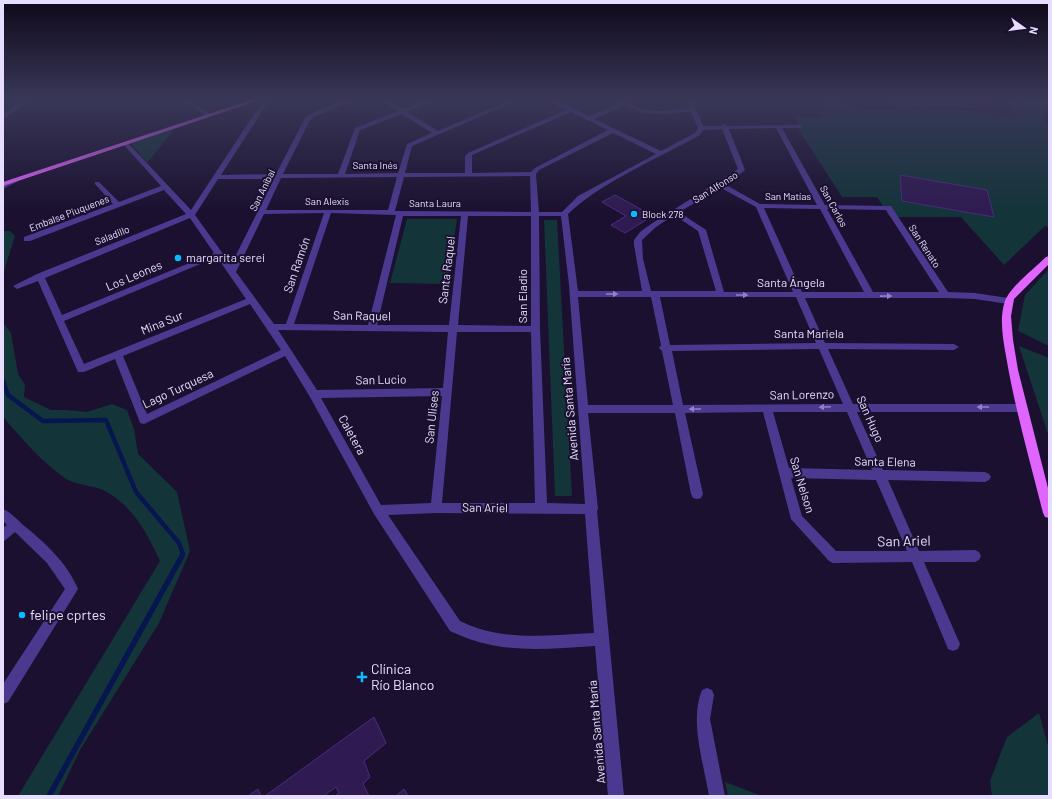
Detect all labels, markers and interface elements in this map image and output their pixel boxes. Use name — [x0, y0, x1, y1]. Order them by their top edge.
north arrow — [1004, 8, 1044, 48]
text: N — [1027, 25, 1041, 36]
street label: Santa Inés — [352, 159, 398, 171]
street label: San Aníbal — [247, 167, 277, 213]
street label: San Alfonso — [690, 168, 740, 206]
street label: San Carlos — [818, 183, 850, 229]
street label: San Matías — [765, 190, 811, 202]
street label: Embalse Piuquenes — [27, 192, 111, 234]
street label: San Alexis — [305, 195, 349, 207]
street label: Santa Laura — [409, 197, 461, 209]
place label: Block 278 — [642, 208, 684, 220]
marker: Block 278 — [629, 209, 639, 219]
street label: San Renato — [907, 222, 943, 270]
street label: Saladillo — [93, 223, 131, 247]
street label: San Ramón — [280, 235, 312, 294]
street label: Santa Raquel — [435, 235, 457, 305]
place label: margarita serei — [186, 250, 265, 264]
marker: margarita serei — [173, 253, 183, 263]
street label: Los Leones — [103, 257, 164, 293]
street label: San Eladio — [515, 269, 529, 323]
street label: Santa Ángela — [757, 275, 825, 289]
one-way arrow — [606, 291, 618, 298]
one-way arrow — [736, 292, 749, 298]
one-way arrow — [880, 293, 893, 299]
street label: Mina Sur — [138, 307, 185, 337]
street label: San Raquel — [333, 307, 391, 323]
street label: Santa Mariela — [774, 326, 844, 340]
street label: Avenida Santa María — [558, 357, 580, 461]
street label: Lago Turquesa — [140, 366, 215, 411]
street label: San Lucio — [355, 372, 407, 386]
street label: San Lorenzo — [770, 386, 834, 402]
street label: San Ulises — [421, 389, 441, 444]
street label: San Hugo — [855, 393, 887, 444]
one-way arrow — [818, 404, 831, 410]
one-way arrow — [976, 404, 989, 410]
one-way arrow — [688, 406, 701, 412]
street label: Caletera — [336, 412, 370, 457]
street label: Santa Elena — [854, 453, 916, 469]
street label: San Nelson — [788, 455, 818, 515]
street label: San Ariel — [462, 500, 508, 514]
street label: San Ariel — [877, 532, 931, 549]
place label: felipe cprtes — [30, 606, 106, 623]
marker: felipe cprtes — [17, 610, 27, 620]
place label: Clínica Río Blanco — [371, 660, 434, 693]
marker: Clínica Río Blanco — [356, 671, 368, 683]
street label: Avenida Santa María — [585, 680, 607, 784]

